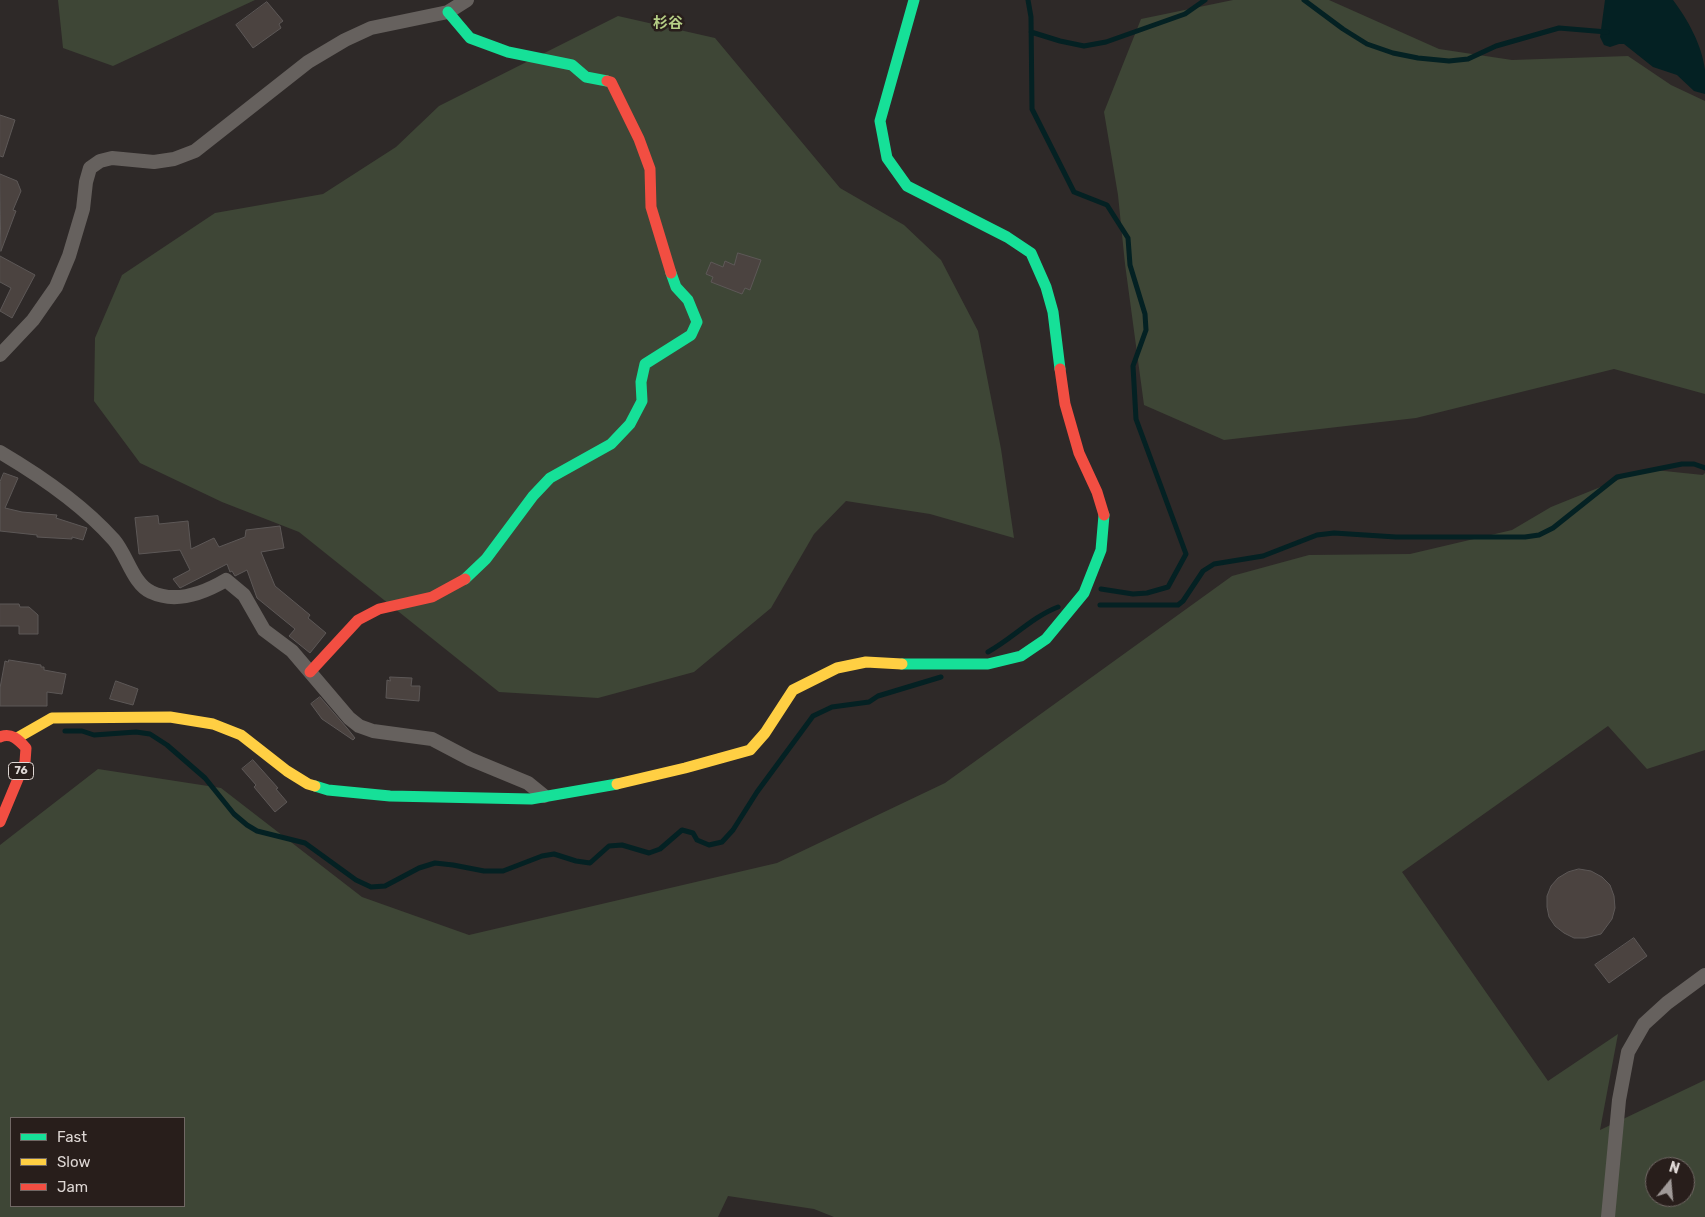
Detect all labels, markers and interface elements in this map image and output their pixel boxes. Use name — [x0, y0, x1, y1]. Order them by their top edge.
district label: 杉谷 — [653, 15, 683, 33]
road number: 76 — [8, 762, 34, 779]
legend — [10, 1117, 185, 1207]
text: Fast — [57, 1128, 87, 1146]
text: Slow — [57, 1153, 90, 1171]
north arrow — [1645, 1157, 1695, 1207]
text: N — [1667, 1159, 1682, 1178]
text: Jam — [57, 1178, 88, 1196]

